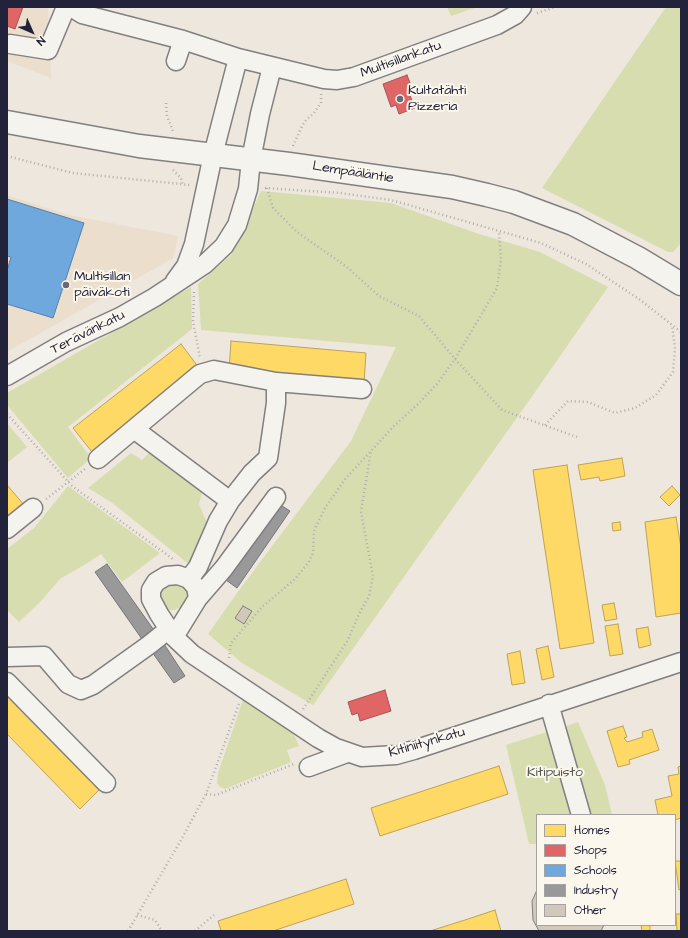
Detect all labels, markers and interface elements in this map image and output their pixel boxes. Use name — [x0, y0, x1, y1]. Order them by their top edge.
north arrow — [12, 12, 52, 52]
text: N — [33, 33, 49, 49]
street label: Multisillankatu — [358, 38, 444, 82]
place label: Kultatähti Pizzeria — [408, 83, 466, 116]
marker: Kultatähti Pizzeria — [395, 94, 405, 104]
street label: Lempääläntie — [311, 158, 395, 188]
place label: Multisillan päiväkoti — [74, 269, 130, 302]
marker: Multisillan päiväkoti — [61, 280, 71, 290]
street label: Terävänkatu — [48, 307, 128, 359]
street label: Kitiniitynkatu — [387, 724, 467, 762]
park label: Kitipuisto — [527, 765, 583, 781]
legend — [536, 814, 676, 926]
text: Homes — [574, 822, 610, 839]
text: Shops — [574, 842, 607, 859]
text: Schools — [574, 862, 617, 879]
text: Industry — [574, 882, 618, 899]
text: Other — [574, 902, 606, 919]

